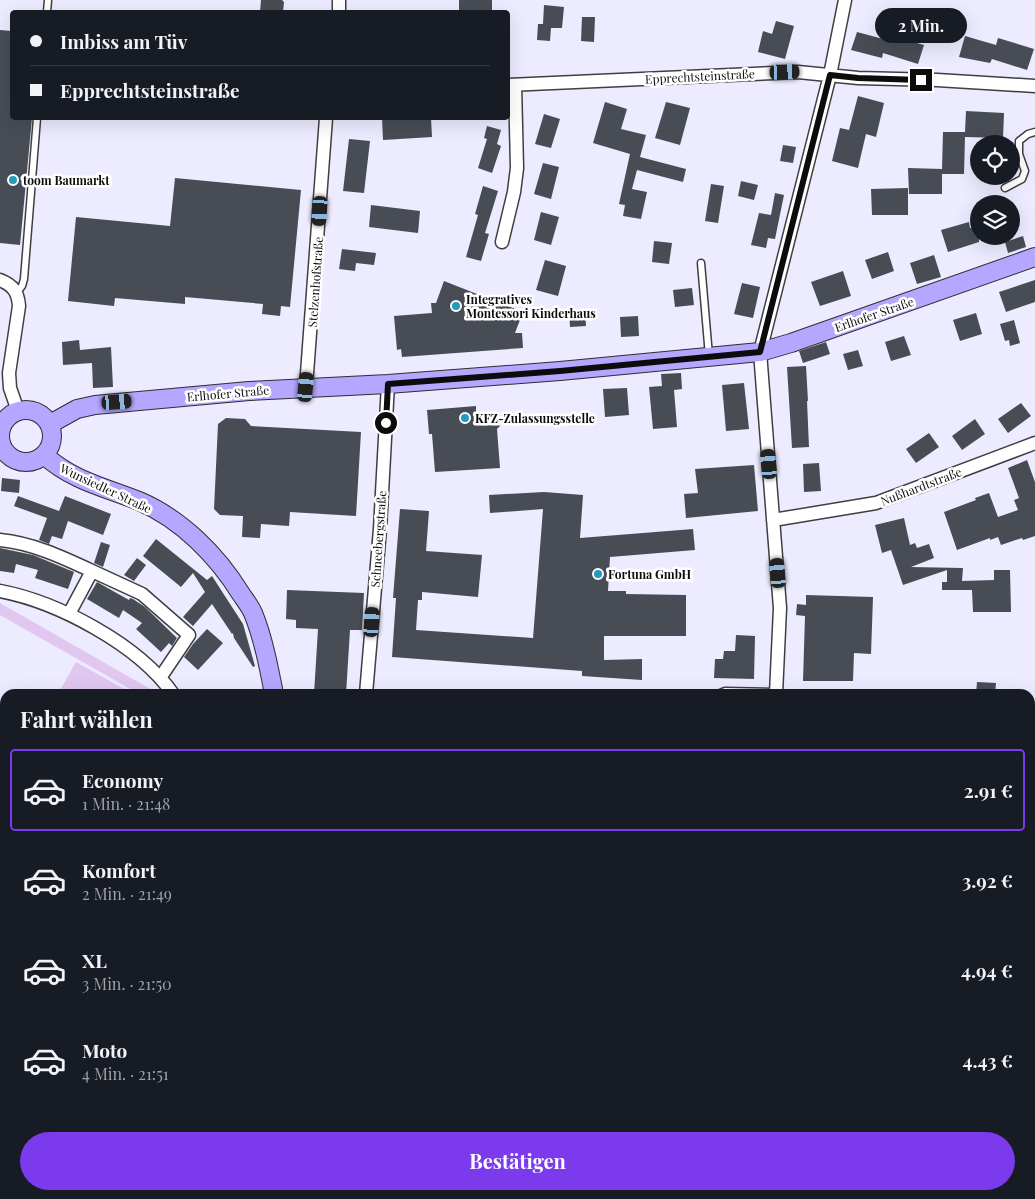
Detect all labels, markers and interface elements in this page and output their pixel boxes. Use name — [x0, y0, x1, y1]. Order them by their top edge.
callout: 2 Min. — [875, 8, 967, 42]
text: 2 Min. — [898, 15, 944, 36]
text: Imbiss am Tüv — [60, 28, 187, 54]
car — [769, 64, 800, 80]
street label: Epprechtsteinstraße — [645, 65, 755, 87]
route end — [910, 69, 932, 91]
text: Epprechtsteinstraße — [60, 77, 240, 103]
map controls — [970, 135, 1020, 245]
button: locate — [970, 135, 1020, 185]
place label: toom Baumarkt — [22, 172, 110, 188]
marker: toom Baumarkt — [7, 174, 19, 186]
button: layers — [970, 195, 1020, 245]
car — [311, 196, 328, 226]
street label: Stelzenhofstraße — [304, 236, 326, 328]
place label: Integratives Montessori Kinderhaus — [466, 291, 596, 321]
street label: Erlhofer Straße — [832, 293, 916, 335]
marker: Integratives Montessori Kinderhaus — [450, 300, 462, 312]
car — [297, 371, 314, 403]
street label: Erlhofer Straße — [186, 381, 270, 405]
car — [101, 393, 132, 411]
place label: KFZ-Zulassungsstelle — [475, 410, 595, 426]
route start — [375, 412, 397, 434]
marker: KFZ-Zulassungsstelle — [459, 412, 471, 424]
car — [760, 448, 777, 480]
street label: Wunsiedler Straße — [57, 459, 154, 516]
street label: Nußhardtstraße — [878, 463, 964, 509]
street label: Schneebergstraße — [367, 490, 389, 588]
car — [769, 557, 786, 589]
place label: Fortuna GmbH — [608, 566, 691, 582]
marker: Fortuna GmbH — [592, 568, 604, 580]
car — [363, 607, 380, 637]
text: Fahrt wählen — [20, 704, 153, 734]
text: Economy — [82, 767, 163, 793]
icon: car — [22, 768, 67, 813]
text: 2.91 € — [964, 777, 1013, 803]
text: 1 Min. · 21:48 — [82, 793, 170, 814]
text: Komfort — [82, 857, 156, 883]
icon: car — [22, 858, 67, 903]
text: 3.92 € — [962, 867, 1013, 893]
text: 2 Min. · 21:49 — [82, 883, 172, 904]
text: XL — [82, 947, 107, 973]
icon: car — [22, 948, 67, 993]
text: 4.94 € — [961, 957, 1013, 983]
text: 3 Min. · 21:50 — [82, 973, 172, 994]
text: Moto — [82, 1037, 127, 1063]
icon: car — [22, 1038, 67, 1083]
text: 4.43 € — [962, 1047, 1013, 1073]
text: 4 Min. · 21:51 — [82, 1063, 169, 1084]
button: Bestätigen — [20, 1132, 1015, 1190]

